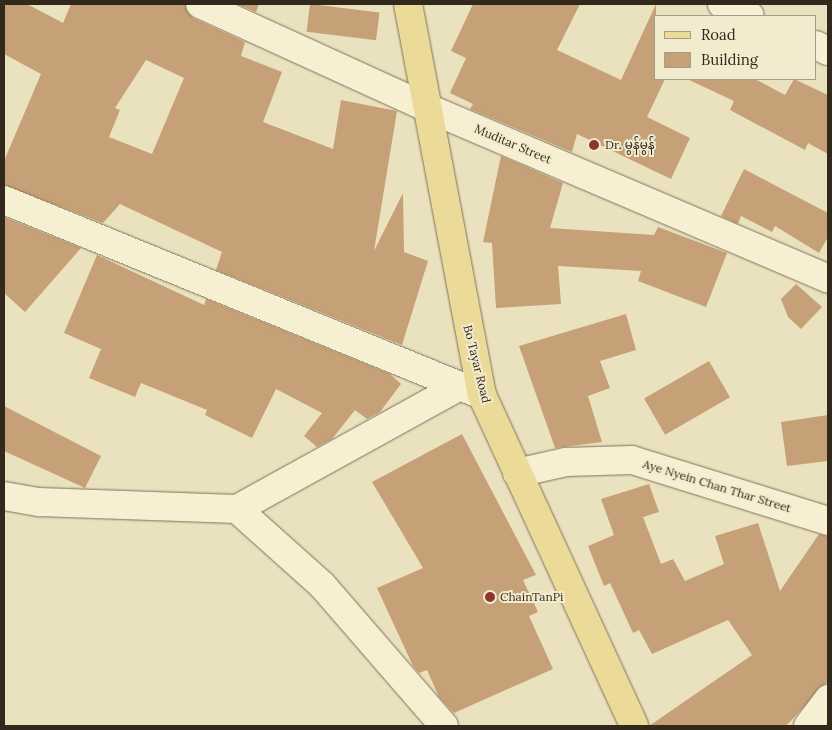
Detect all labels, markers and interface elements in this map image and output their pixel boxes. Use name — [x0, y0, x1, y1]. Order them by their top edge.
legend — [654, 15, 817, 80]
text: Road — [701, 25, 736, 44]
text: Building — [701, 50, 758, 69]
street label: Muditar Street — [472, 121, 554, 167]
marker: Dr. မွန်မွန် — [587, 138, 601, 152]
place label: Dr. မွန်မွန် — [605, 138, 655, 152]
street label: Bo Tayar Road — [460, 324, 494, 404]
street label: Aye Nyein Chan Thar Street — [641, 457, 793, 515]
place label: ChainTanPi — [500, 590, 563, 604]
marker: ChainTanPi — [484, 591, 496, 603]

